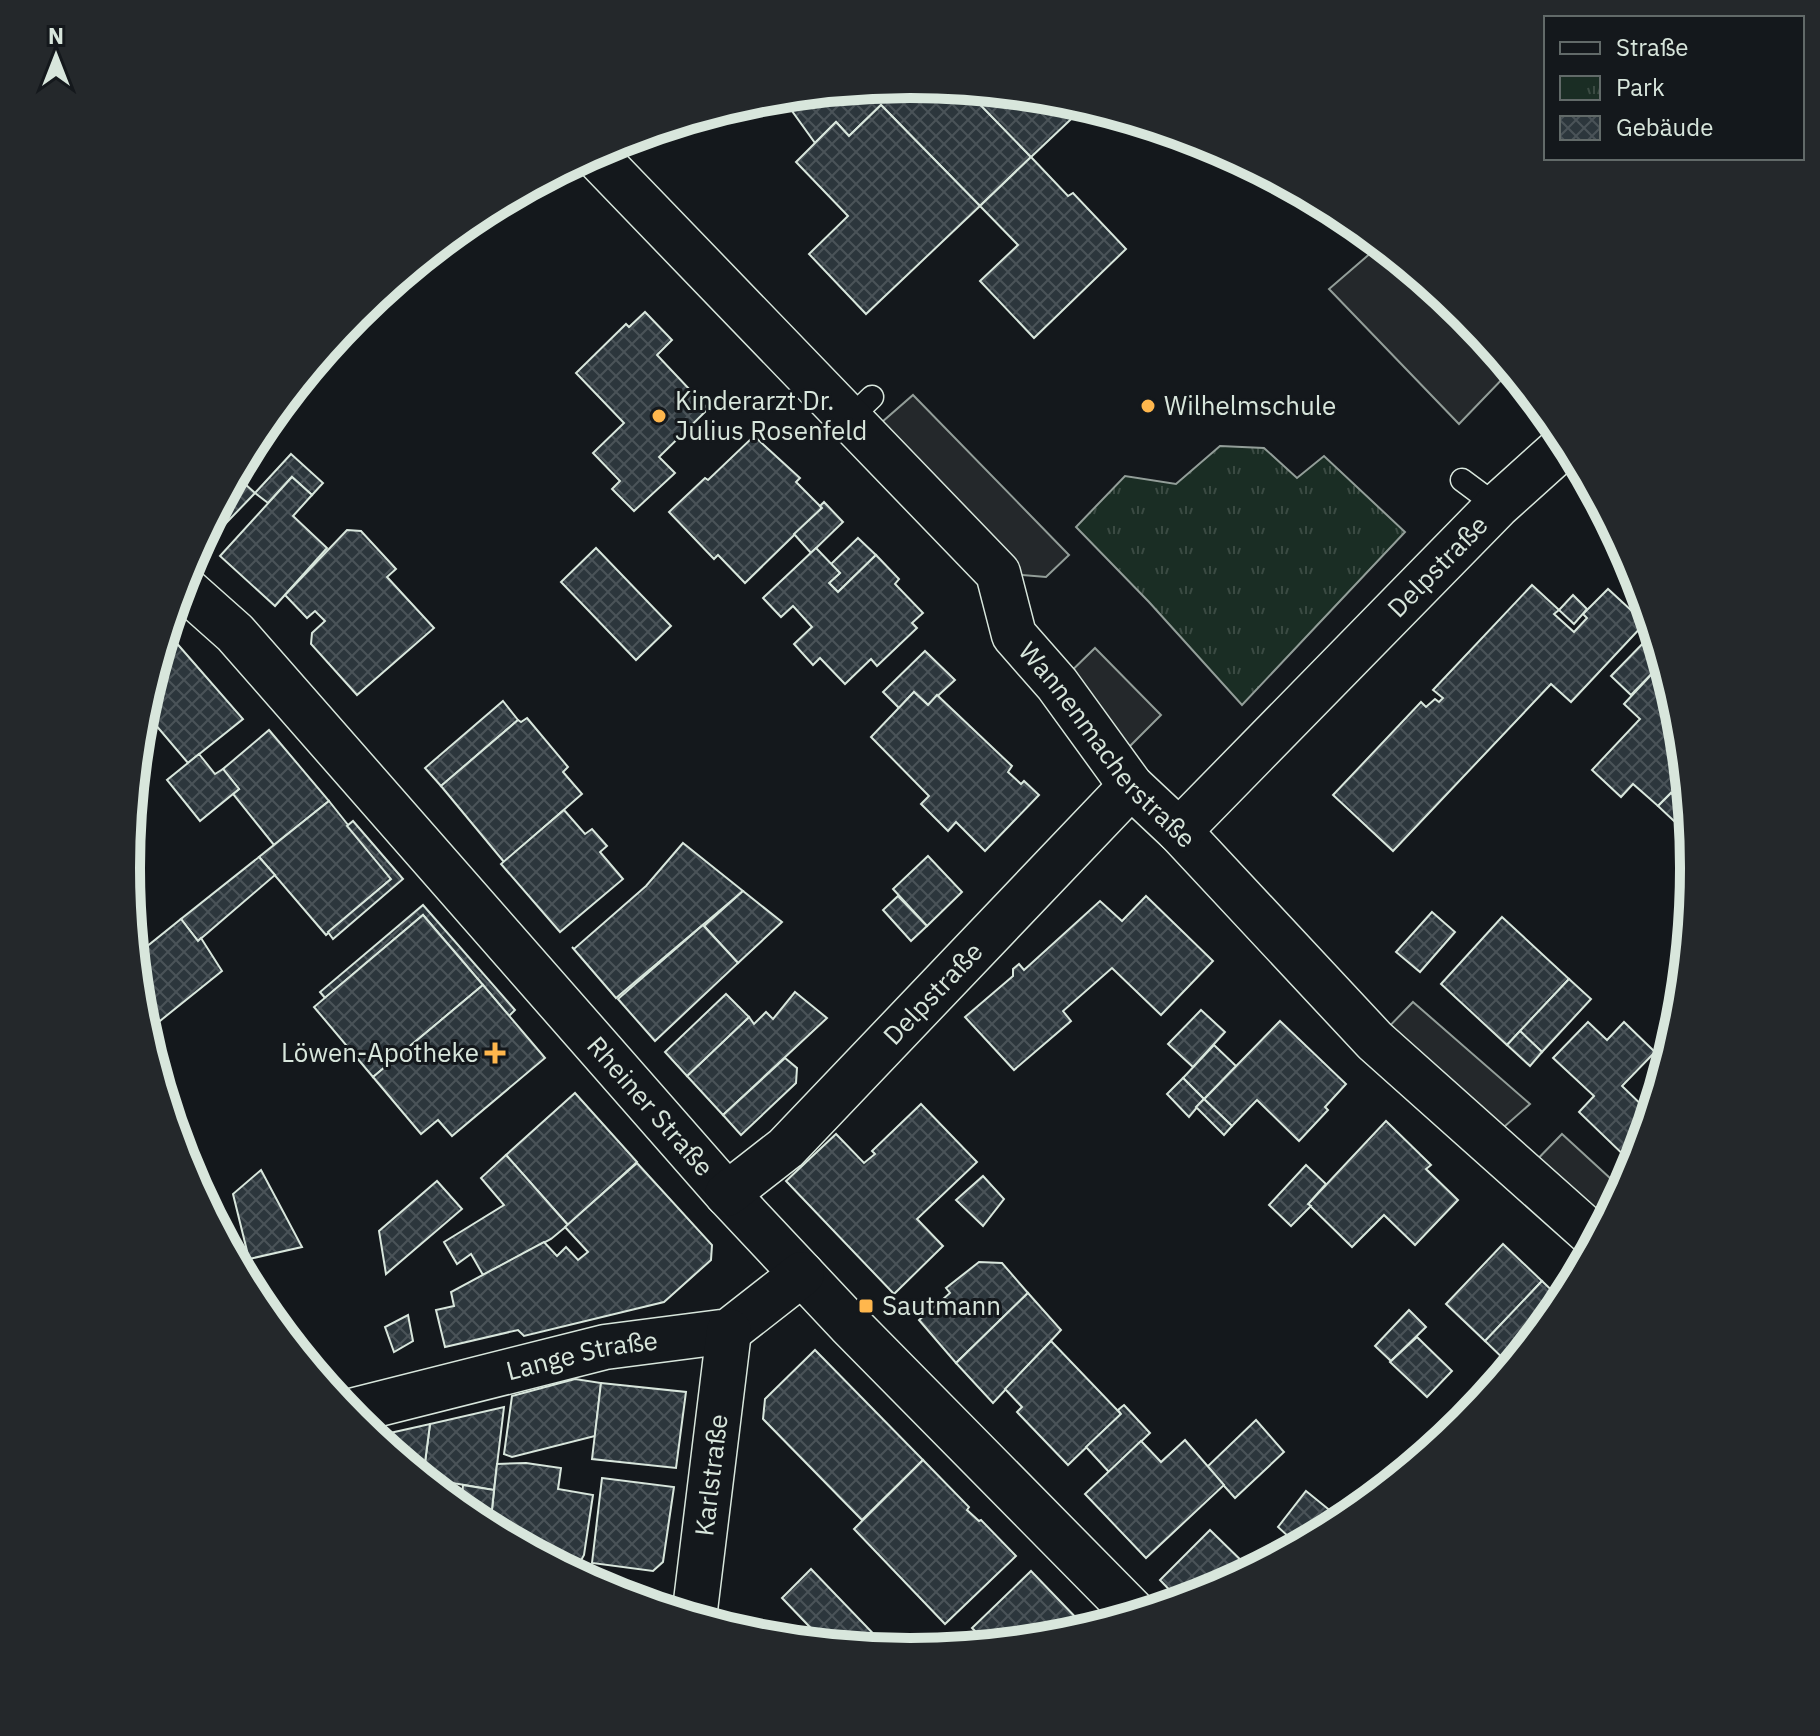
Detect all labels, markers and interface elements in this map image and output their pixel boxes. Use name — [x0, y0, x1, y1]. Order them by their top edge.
north arrow — [16, 16, 96, 96]
legend — [1544, 16, 1804, 160]
text: N — [48, 21, 64, 50]
text: Straße — [1616, 31, 1688, 63]
text: Park — [1616, 71, 1665, 103]
text: Gebäude — [1616, 111, 1713, 143]
place label: Kinderarzt Dr. Julius Rosenfeld — [675, 383, 867, 447]
place label: Wilhelmschule — [1164, 388, 1336, 422]
marker: Wilhelmschule — [1139, 397, 1157, 415]
marker: Kinderarzt Dr. Julius Rosenfeld — [650, 407, 668, 425]
street label: Delpstraße — [1380, 508, 1495, 624]
street label: Wannenmacherstraße — [1012, 634, 1204, 855]
street label: Delpstraße — [875, 934, 989, 1052]
street label: Rheiner Straße — [580, 1029, 722, 1183]
place label: Löwen-Apotheke — [281, 1035, 479, 1069]
marker: Löwen-Apotheke — [486, 1044, 504, 1062]
place label: Sautmann — [882, 1288, 1001, 1322]
marker: Sautmann — [857, 1297, 875, 1315]
street label: Lange Straße — [503, 1322, 660, 1387]
street label: Karlstraße — [686, 1412, 735, 1538]

